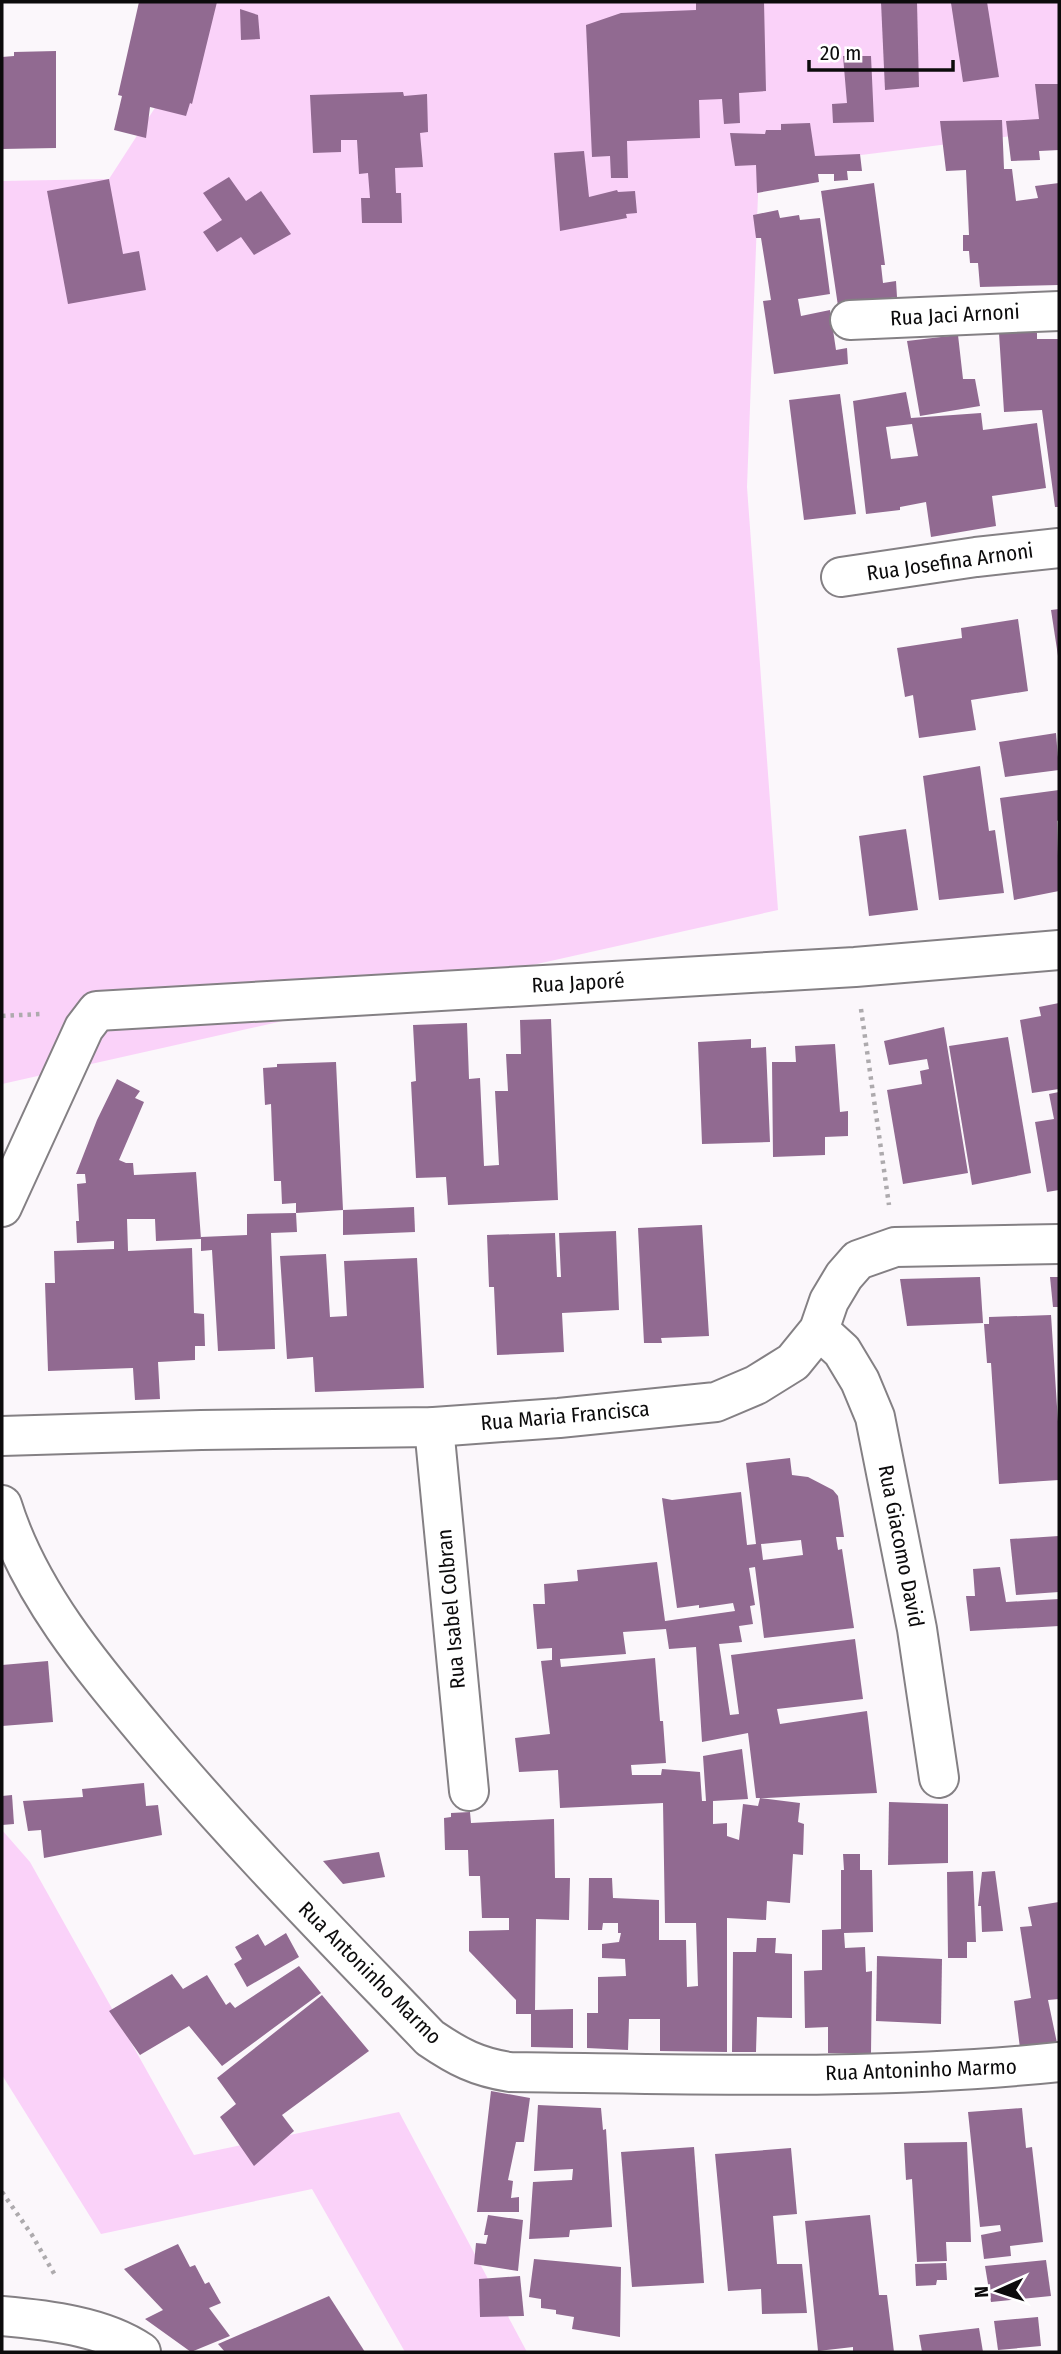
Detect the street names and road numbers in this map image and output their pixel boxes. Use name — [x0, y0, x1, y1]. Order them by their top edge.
street label: Rua Jaci Arnoni — [890, 299, 1020, 331]
street label: Rua Josefina Arnoni — [865, 537, 1035, 587]
street label: Rua Japoré — [531, 968, 625, 998]
street label: Rua Maria Francisca — [479, 1396, 651, 1436]
street label: Rua Giacomo David — [873, 1463, 929, 1629]
street label: Rua Isabel Colbran — [431, 1528, 471, 1690]
street label: Rua Antoninho Marmo — [293, 1896, 447, 2050]
street label: Rua Antoninho Marmo — [825, 2054, 1017, 2086]

